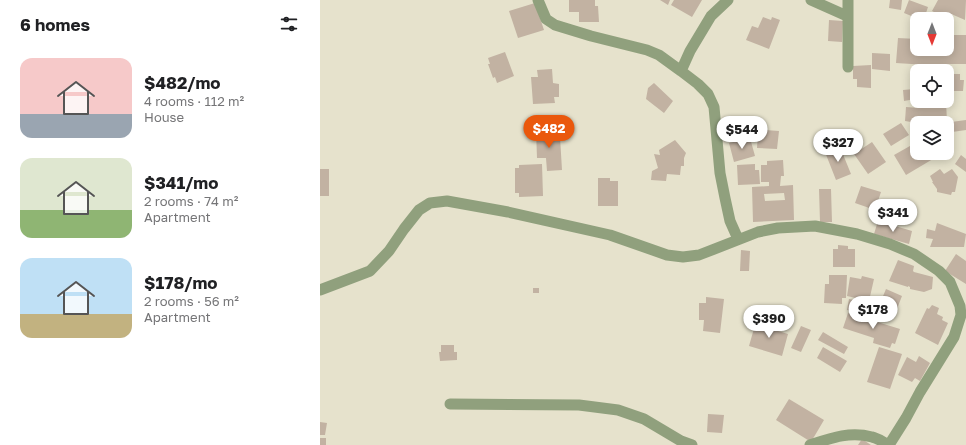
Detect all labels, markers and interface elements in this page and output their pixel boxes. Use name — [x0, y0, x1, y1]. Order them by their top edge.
north arrow — [910, 12, 954, 56]
map controls — [910, 12, 954, 160]
icon: filters — [278, 13, 300, 35]
text: 6 homes — [20, 14, 90, 35]
button: locate — [910, 64, 954, 108]
text: $482/mo — [144, 72, 221, 93]
icon: home — [52, 74, 100, 122]
text: 4 rooms · 112 m² — [144, 93, 244, 109]
text: House — [144, 109, 184, 125]
pin: $482 — [525, 115, 573, 149]
pin: $544 — [718, 116, 766, 150]
button: layers — [910, 116, 954, 160]
text: $482 — [532, 120, 566, 136]
text: $544 — [726, 121, 758, 137]
pin: $327 — [814, 129, 862, 163]
text: $327 — [822, 134, 854, 150]
text: $341/mo — [144, 172, 218, 193]
icon: home — [52, 174, 100, 222]
text: 2 rooms · 74 m² — [144, 193, 238, 209]
pin: $341 — [869, 199, 917, 233]
text: $341 — [877, 204, 909, 220]
text: Apartment — [144, 209, 211, 225]
text: $178/mo — [144, 272, 218, 293]
icon: home — [52, 274, 100, 322]
text: 2 rooms · 56 m² — [144, 293, 239, 309]
pin: $178 — [849, 296, 897, 330]
text: $178 — [858, 301, 888, 317]
pin: $390 — [745, 305, 793, 339]
text: Apartment — [144, 309, 211, 325]
text: $390 — [752, 310, 786, 326]

